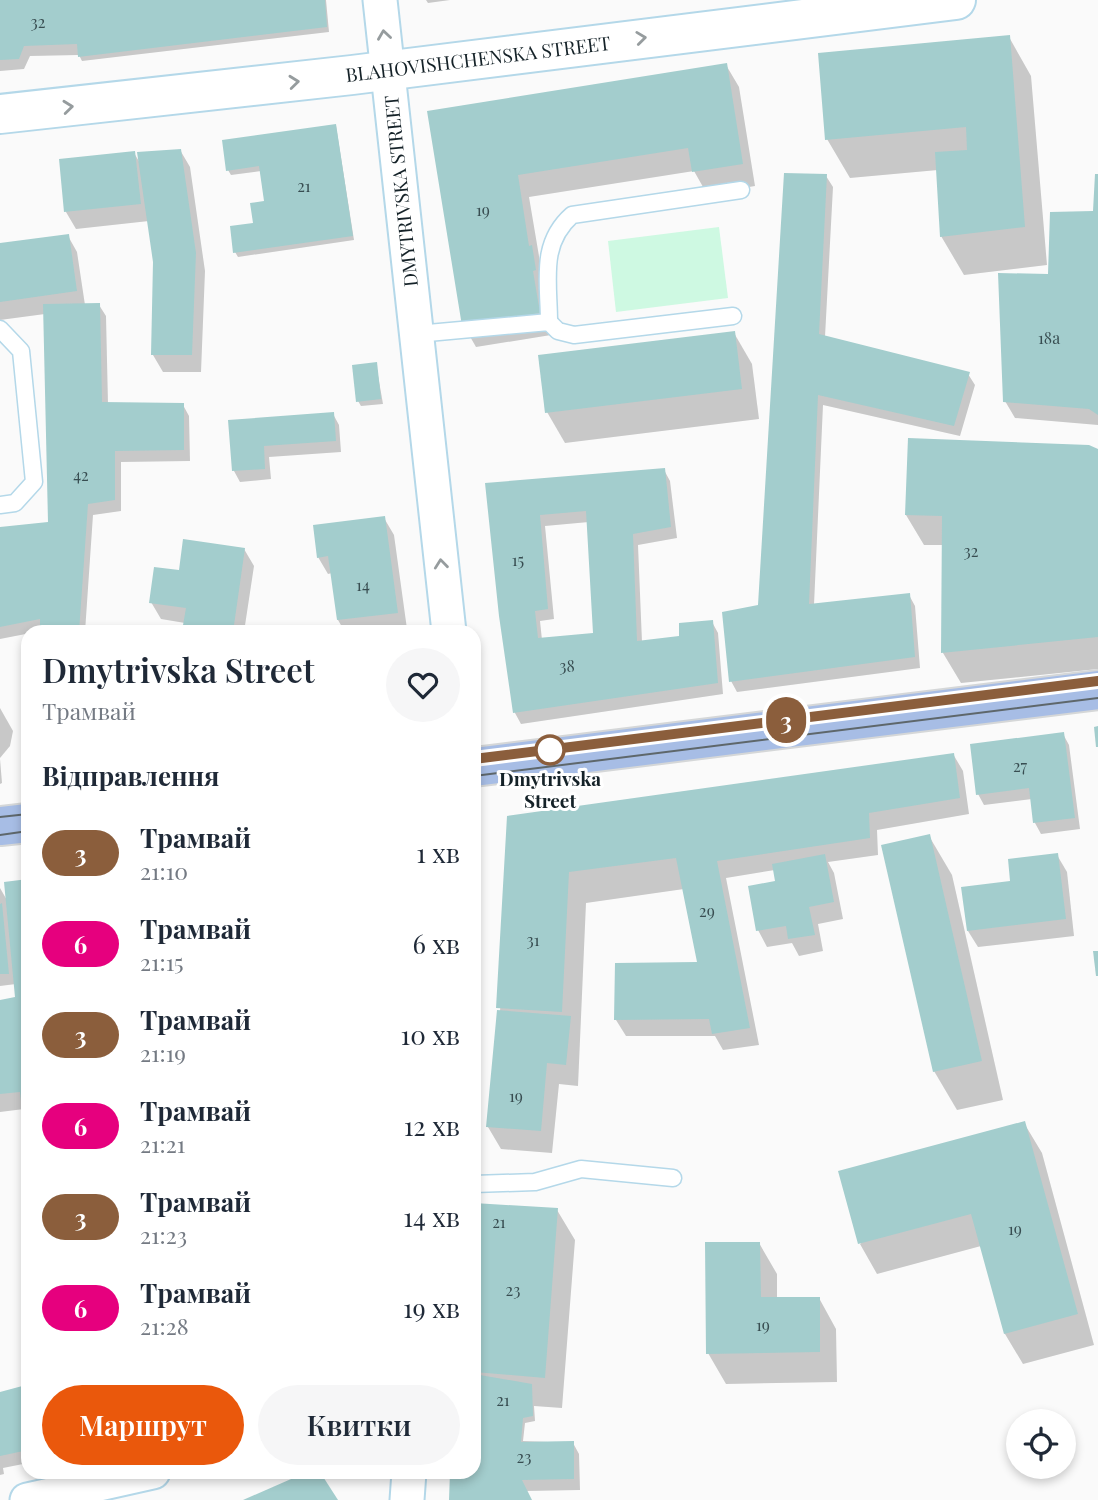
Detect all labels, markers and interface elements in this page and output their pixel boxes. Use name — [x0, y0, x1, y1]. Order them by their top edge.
house number: 32 — [31, 11, 45, 32]
street label: BLAHOVISHCHENSKA STREET — [344, 29, 612, 87]
one-way arrow — [377, 29, 392, 41]
one-way arrow — [635, 31, 647, 46]
one-way arrow — [288, 74, 300, 89]
street label: DMYTRIVSKA STREET — [377, 94, 423, 288]
one-way arrow — [63, 100, 74, 115]
house number: 21 — [297, 175, 311, 196]
house number: 19 — [476, 199, 490, 220]
house number: 18а — [1038, 327, 1060, 348]
house number: 42 — [73, 464, 89, 485]
house number: 32 — [964, 540, 978, 561]
house number: 15 — [512, 549, 524, 570]
one-way arrow — [434, 558, 449, 570]
house number: 14 — [356, 574, 370, 595]
text: Dmytrivska Street — [42, 647, 315, 691]
button: heart — [386, 648, 460, 722]
house number: 38 — [559, 655, 575, 676]
text: Трамвай — [42, 695, 136, 726]
line badge: 3 — [763, 697, 809, 743]
text: 3 — [780, 704, 792, 736]
marker: Dmytrivska Street — [535, 735, 565, 765]
house number: 27 — [1013, 755, 1028, 776]
text: Відправлення — [42, 758, 219, 793]
place label: Dmytrivska Street — [499, 765, 601, 813]
text: Трамвай — [140, 820, 251, 855]
text: 1 хв — [416, 835, 460, 870]
text: 3 — [75, 837, 86, 869]
text: 21:10 — [140, 855, 188, 886]
house number: 29 — [699, 900, 715, 921]
text: Трамвай — [140, 911, 251, 946]
text: 6 хв — [412, 926, 460, 961]
text: 6 — [74, 928, 87, 960]
house number: 31 — [526, 929, 540, 950]
text: 21:15 — [140, 946, 183, 977]
text: Трамвай — [140, 1002, 251, 1037]
text: 10 хв — [401, 1017, 460, 1052]
text: 3 — [75, 1019, 86, 1051]
text: 21:19 — [140, 1037, 186, 1068]
house number: 19 — [509, 1085, 523, 1106]
text: Трамвай — [140, 1093, 251, 1128]
text: 12 хв — [404, 1108, 460, 1143]
text: 6 — [74, 1110, 87, 1142]
text: 21:21 — [140, 1128, 185, 1159]
text: Трамвай — [140, 1184, 251, 1219]
text: 14 хв — [403, 1199, 460, 1234]
text: 3 — [75, 1201, 86, 1233]
house number: 21 — [492, 1211, 506, 1232]
house number: 19 — [1008, 1218, 1022, 1239]
text: 21:23 — [140, 1219, 187, 1250]
text: Трамвай — [140, 1275, 251, 1310]
house number: 23 — [506, 1279, 520, 1300]
text: 19 хв — [403, 1290, 460, 1325]
text: 6 — [74, 1292, 87, 1324]
text: 21:28 — [140, 1310, 189, 1341]
house number: 19 — [756, 1314, 770, 1335]
button: Маршрут — [42, 1385, 244, 1465]
button: Квитки — [258, 1385, 460, 1465]
house number: 21 — [496, 1389, 510, 1410]
map controls — [1006, 1409, 1076, 1479]
button: locate — [1006, 1409, 1076, 1479]
house number: 23 — [517, 1446, 531, 1467]

